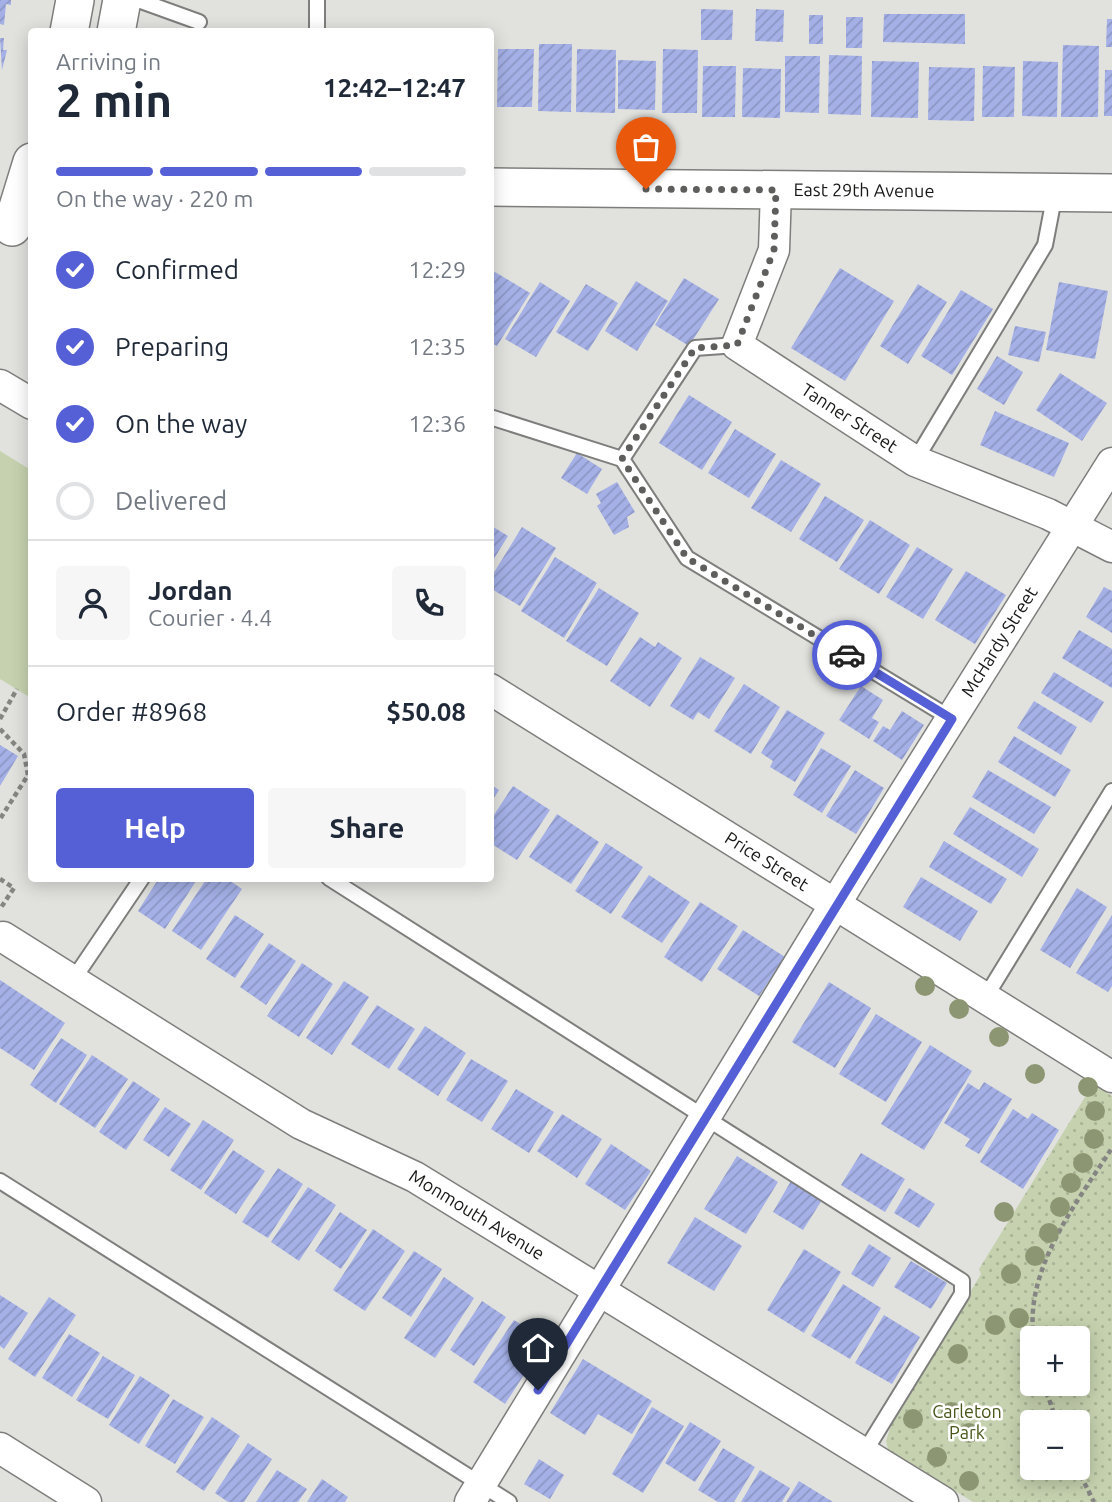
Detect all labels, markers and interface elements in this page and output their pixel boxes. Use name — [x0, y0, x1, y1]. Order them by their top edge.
text: Arriving in — [56, 49, 161, 74]
text: 12:42–12:47 — [323, 73, 466, 102]
text: 2 min — [56, 74, 172, 126]
pin — [616, 117, 676, 189]
icon: bag — [627, 128, 665, 166]
street label: East 29th Avenue — [793, 179, 934, 200]
text: On the way · 220 m — [56, 186, 253, 211]
icon: check — [56, 251, 94, 289]
text: Confirmed — [115, 255, 239, 284]
text: 12:29 — [408, 257, 466, 282]
icon: check — [56, 328, 94, 366]
text: Preparing — [115, 332, 229, 361]
text: 12:35 — [408, 334, 466, 359]
street label: Tanner Street — [798, 379, 901, 456]
icon: check — [56, 405, 94, 443]
text: On the way — [115, 409, 247, 438]
text: 12:36 — [408, 411, 466, 436]
text: Delivered — [115, 486, 227, 515]
button: person — [56, 566, 130, 640]
button: phone — [392, 566, 466, 640]
text: Jordan — [148, 576, 233, 605]
street label: McHardy Street — [957, 583, 1041, 700]
text: Courier · 4.4 — [148, 605, 272, 630]
courier — [812, 620, 882, 690]
icon: car — [828, 636, 866, 674]
text: Order #8968 — [56, 697, 207, 726]
text: $50.08 — [386, 697, 466, 726]
button: Help — [56, 788, 254, 868]
button: Share — [268, 788, 466, 868]
street label: Price Street — [722, 827, 813, 894]
street label: Monmouth Avenue — [406, 1165, 548, 1263]
pin — [508, 1318, 568, 1390]
map controls — [1020, 1326, 1090, 1480]
button: + — [1020, 1326, 1090, 1396]
icon: home — [519, 1329, 557, 1367]
park label: Carleton Park — [932, 1401, 1002, 1442]
button: − — [1020, 1410, 1090, 1480]

